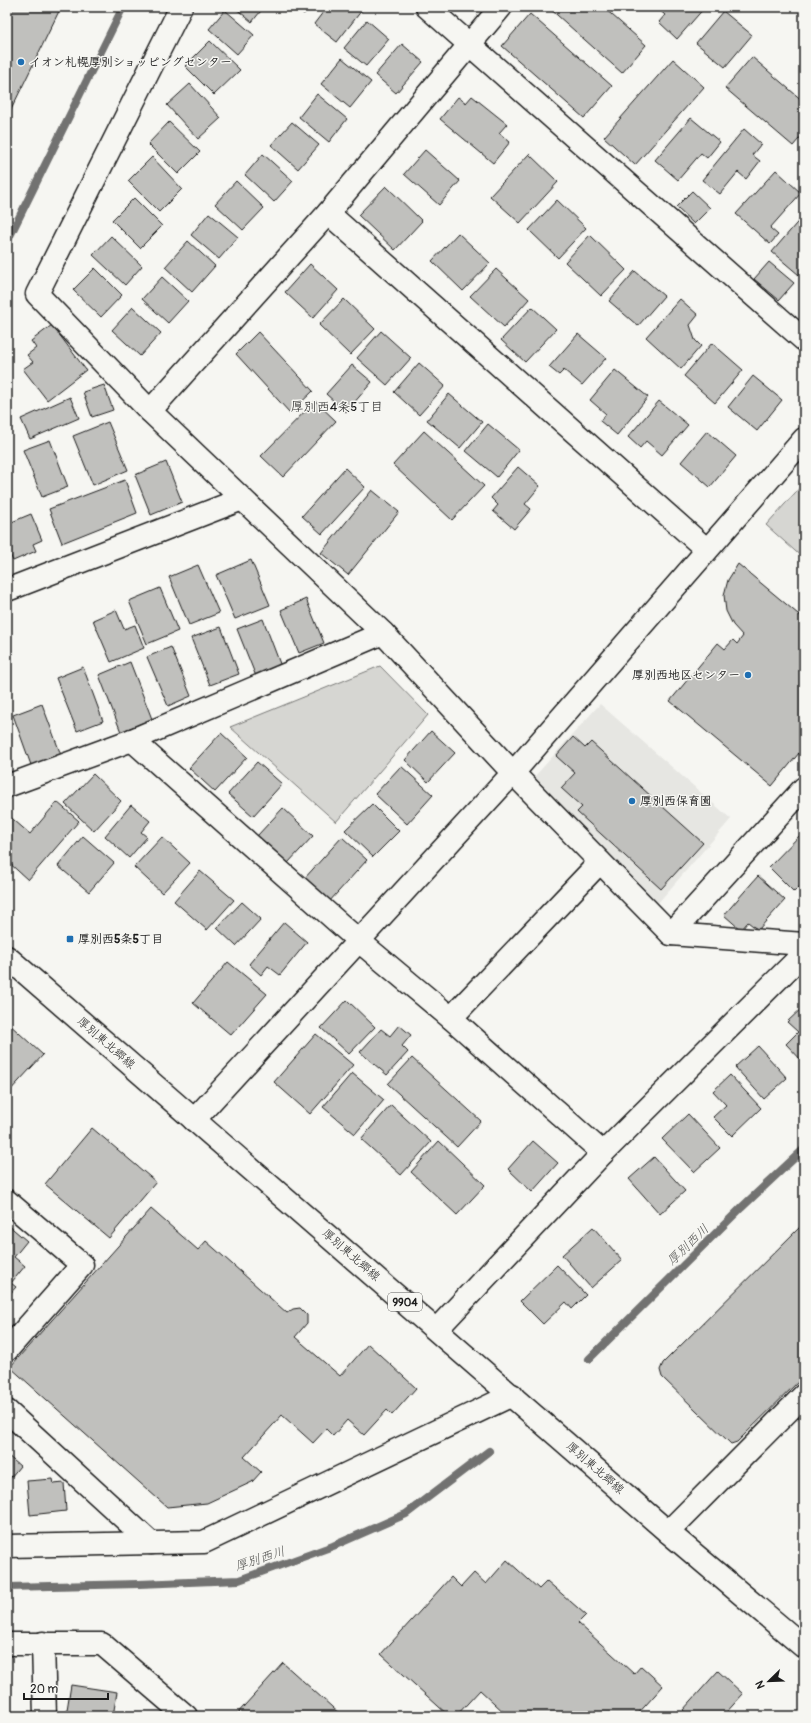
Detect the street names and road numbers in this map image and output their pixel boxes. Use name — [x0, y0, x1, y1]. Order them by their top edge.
street label: 厚別東北郷線 — [74, 1014, 138, 1072]
street label: 厚別東北郷線 — [319, 1226, 383, 1284]
road number: 9904 — [388, 1293, 422, 1311]
street label: 厚別東北郷線 — [563, 1439, 627, 1497]

